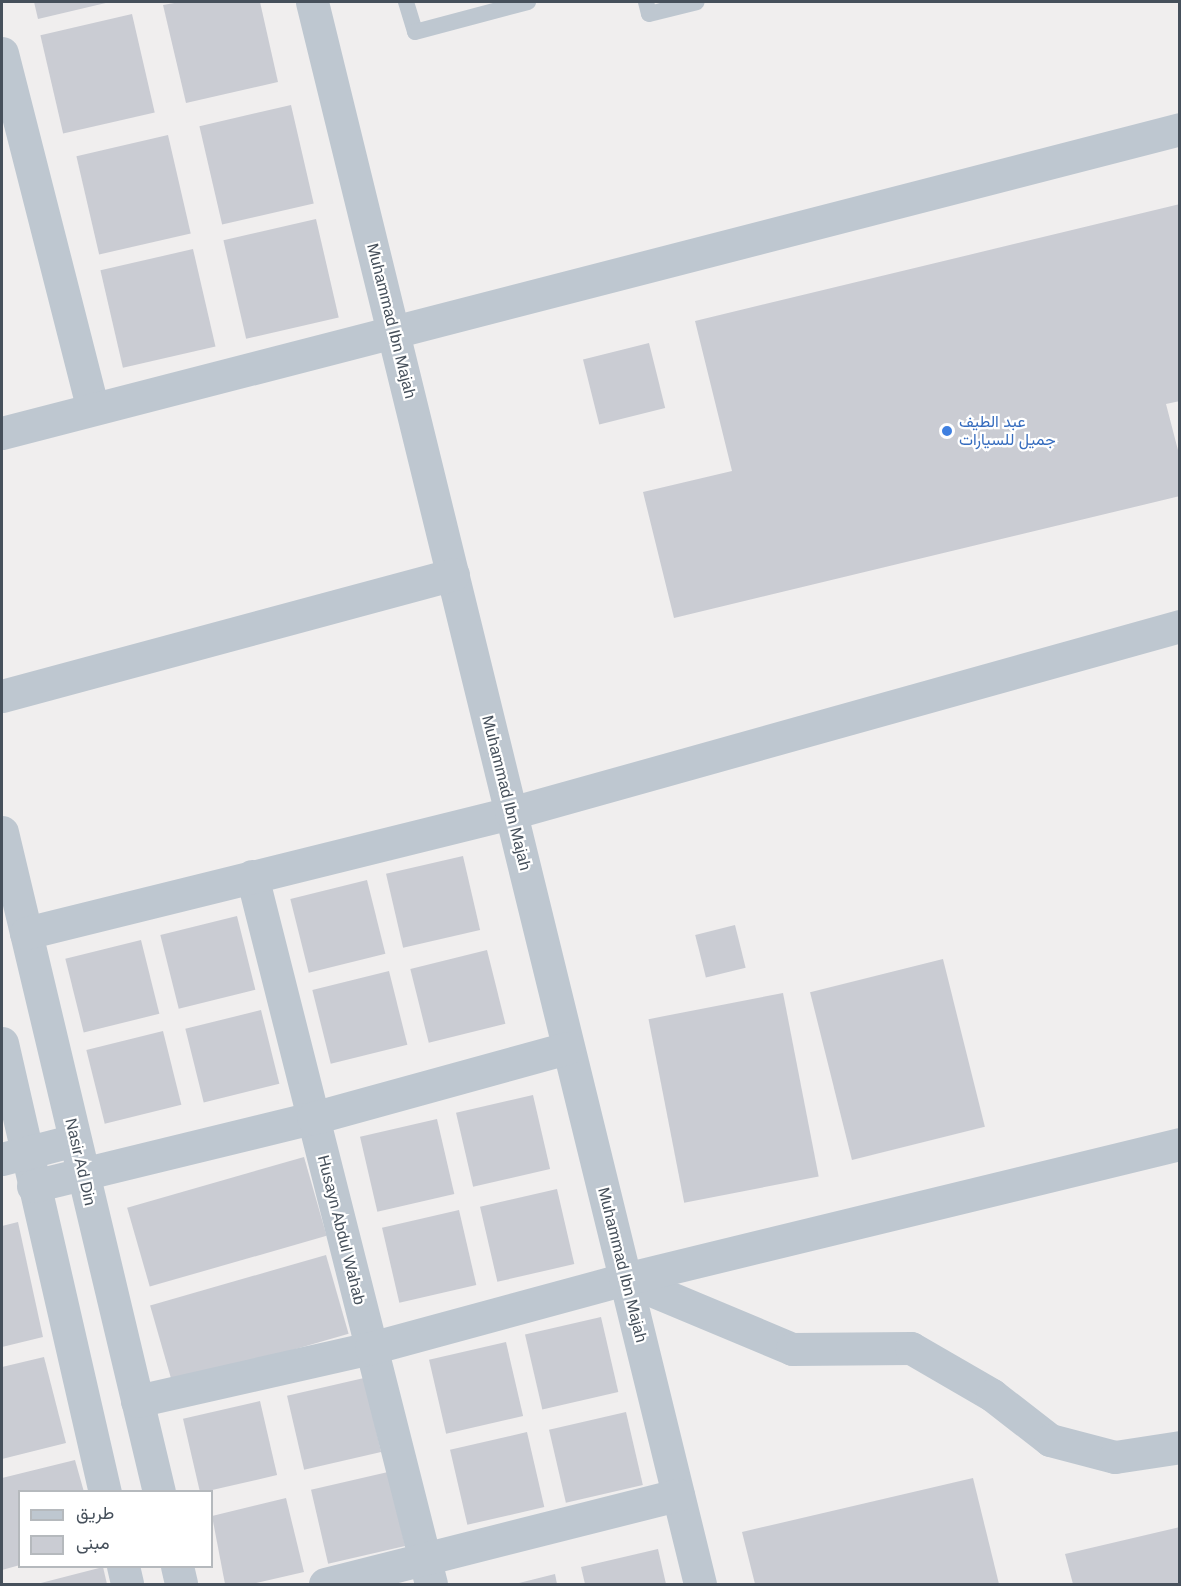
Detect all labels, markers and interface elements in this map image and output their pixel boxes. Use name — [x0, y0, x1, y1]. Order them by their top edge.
street label: Muhammad Ibn Majah — [362, 241, 420, 401]
place label: عبد الطيف جميل للسيارات — [959, 412, 1056, 450]
marker: عبد الطيف جميل للسيارات — [940, 424, 954, 438]
street label: Muhammad Ibn Majah — [477, 713, 535, 873]
street label: Nasir Ad Din — [61, 1116, 99, 1208]
street label: Husayn Abdul Wahab — [313, 1153, 369, 1307]
street label: Muhammad Ibn Majah — [593, 1185, 651, 1345]
legend — [18, 1490, 213, 1568]
text: طريق — [76, 1503, 114, 1523]
text: مبنى — [76, 1533, 110, 1553]

